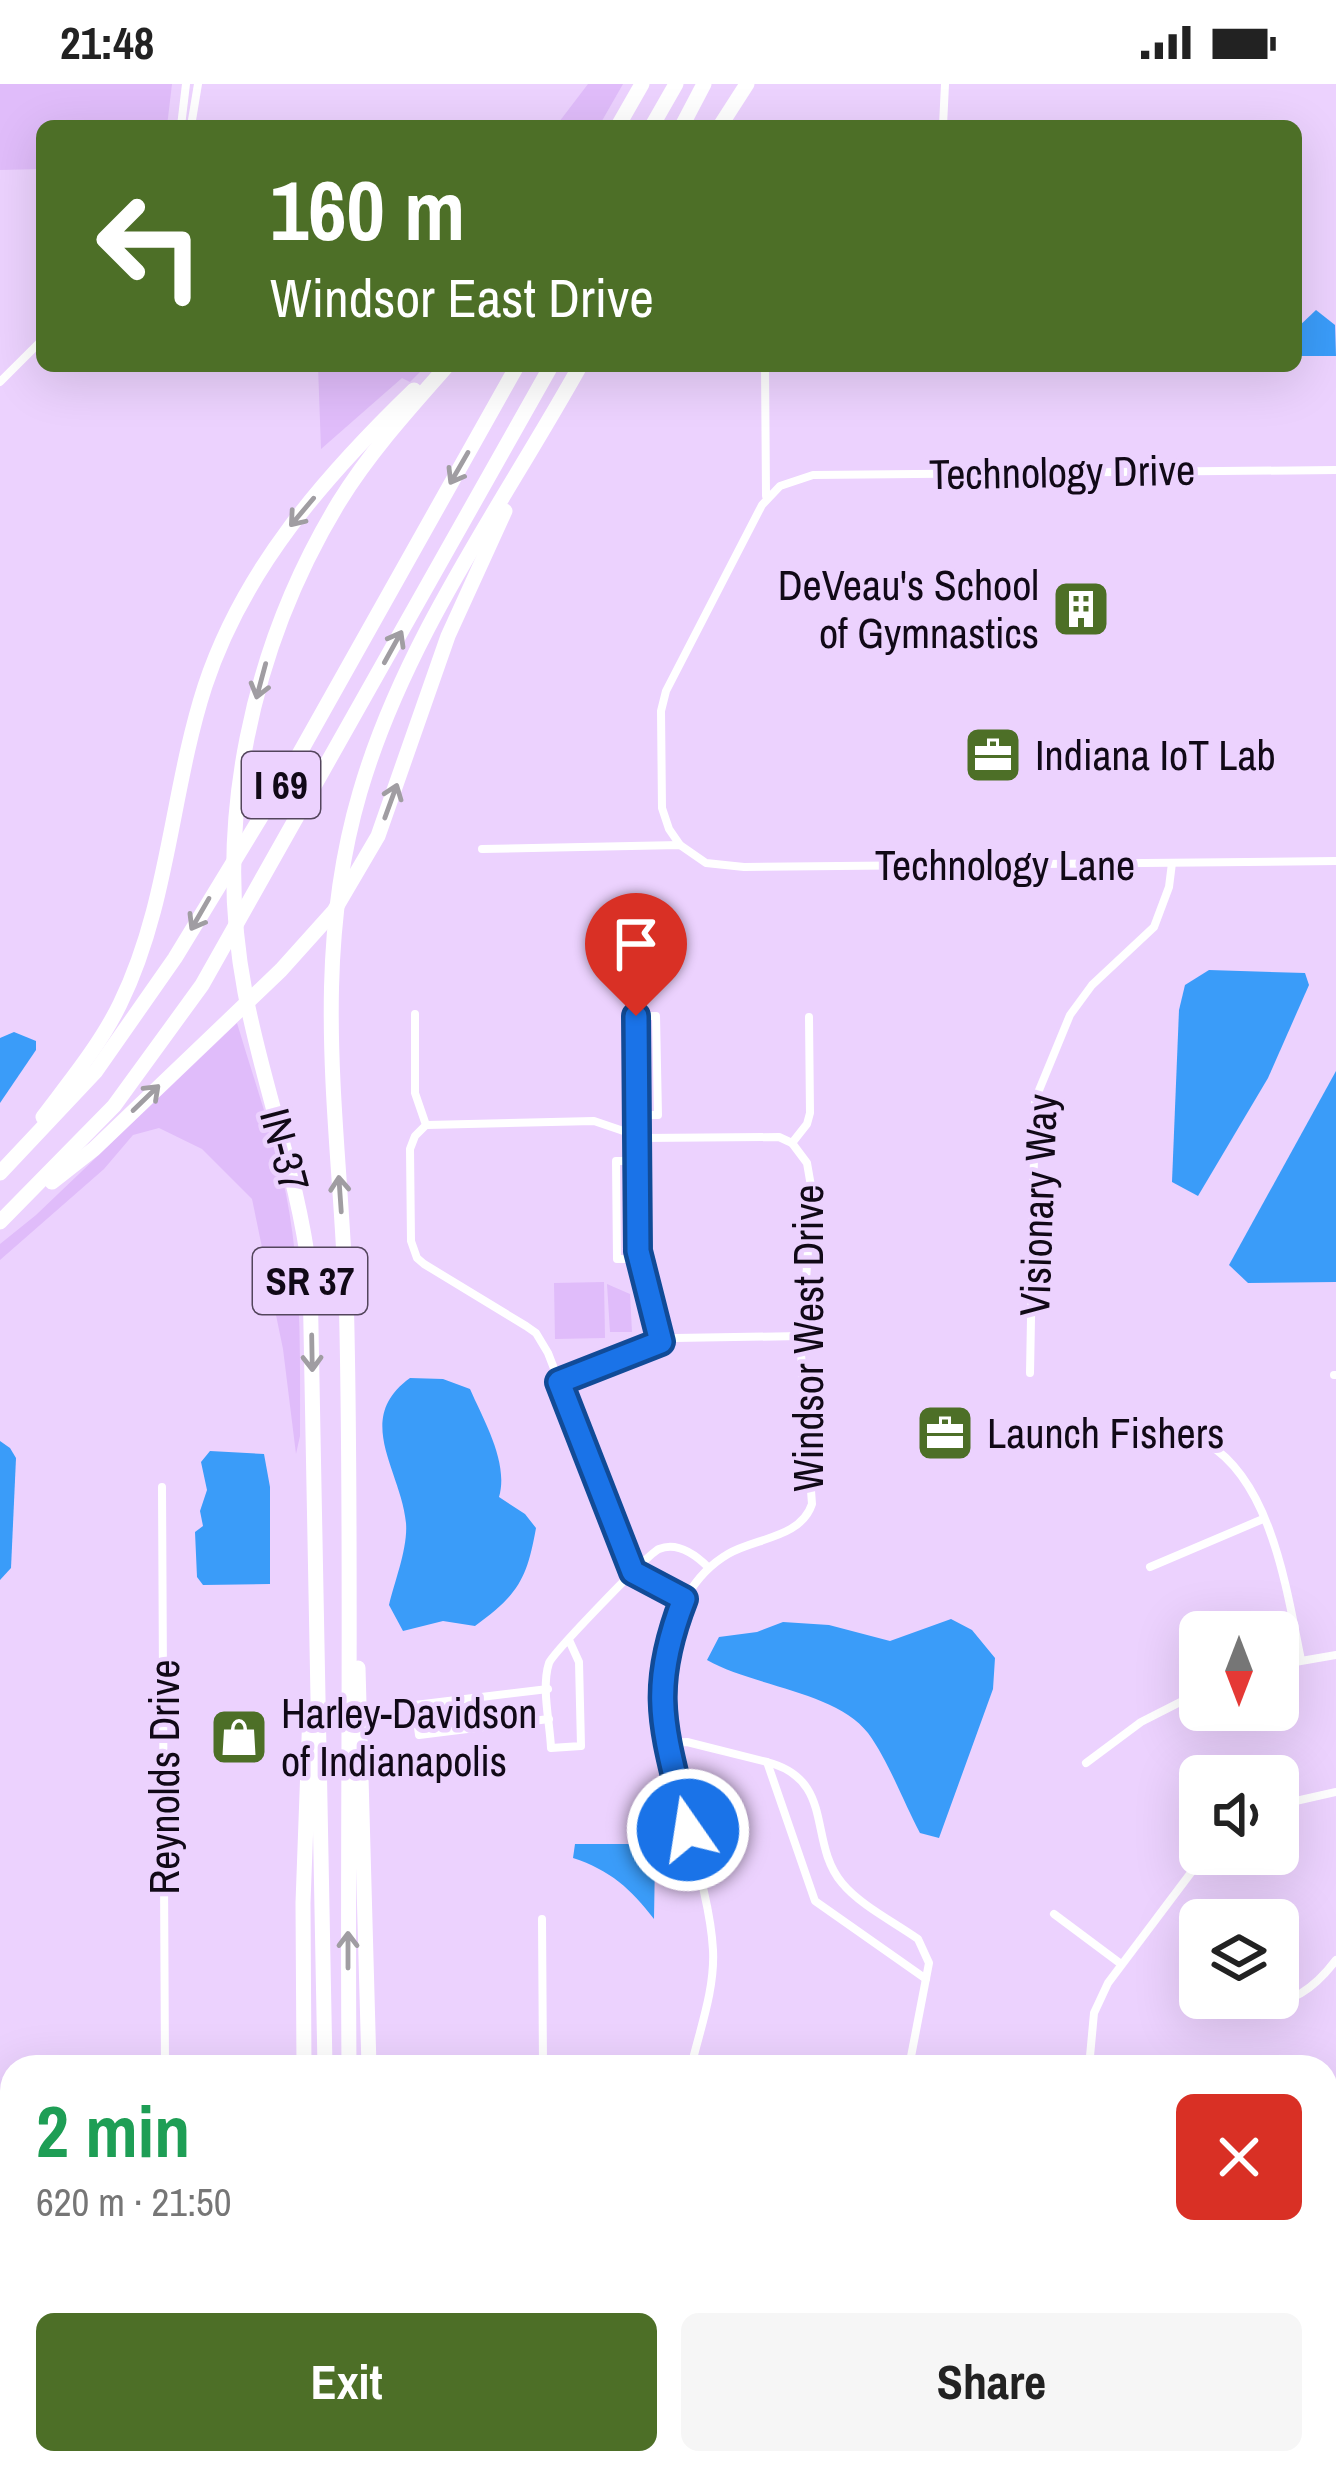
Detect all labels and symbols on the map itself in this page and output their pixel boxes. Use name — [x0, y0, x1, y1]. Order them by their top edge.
street label: Technology Drive — [928, 442, 1196, 502]
one-way arrow — [447, 450, 471, 485]
one-way arrow — [288, 496, 316, 527]
place label: DeVeau's School of Gymnastics — [778, 557, 1039, 661]
building icon: DeVeau's School of Gymnastics — [1050, 578, 1112, 640]
one-way arrow — [382, 630, 406, 665]
one-way arrow — [248, 662, 270, 700]
office icon: Indiana IoT Lab — [962, 724, 1024, 786]
place label: Indiana IoT Lab — [1035, 727, 1276, 783]
road number: I 69 — [242, 752, 320, 818]
one-way arrow — [382, 784, 404, 821]
street label: Technology Lane — [875, 837, 1135, 893]
pin — [585, 893, 687, 1016]
one-way arrow — [188, 896, 212, 931]
one-way arrow — [131, 1085, 160, 1113]
street label: Visionary Way — [1006, 1093, 1070, 1317]
street label: IN-37 — [247, 1102, 323, 1198]
one-way arrow — [329, 1175, 352, 1214]
street label: Windsor West Drive — [780, 1184, 836, 1492]
road number: SR 37 — [253, 1248, 367, 1314]
one-way arrow — [301, 1333, 323, 1372]
office icon: Launch Fishers — [914, 1402, 976, 1464]
place label: Launch Fishers — [987, 1405, 1224, 1461]
north arrow — [1179, 1611, 1299, 1731]
street label: Reynolds Drive — [136, 1659, 192, 1895]
place label: Harley-Davidson of Indianapolis — [281, 1685, 537, 1789]
shop icon: Harley-Davidson of Indianapolis — [208, 1706, 270, 1768]
position arrow — [625, 1767, 751, 1893]
one-way arrow — [337, 1931, 359, 1970]

